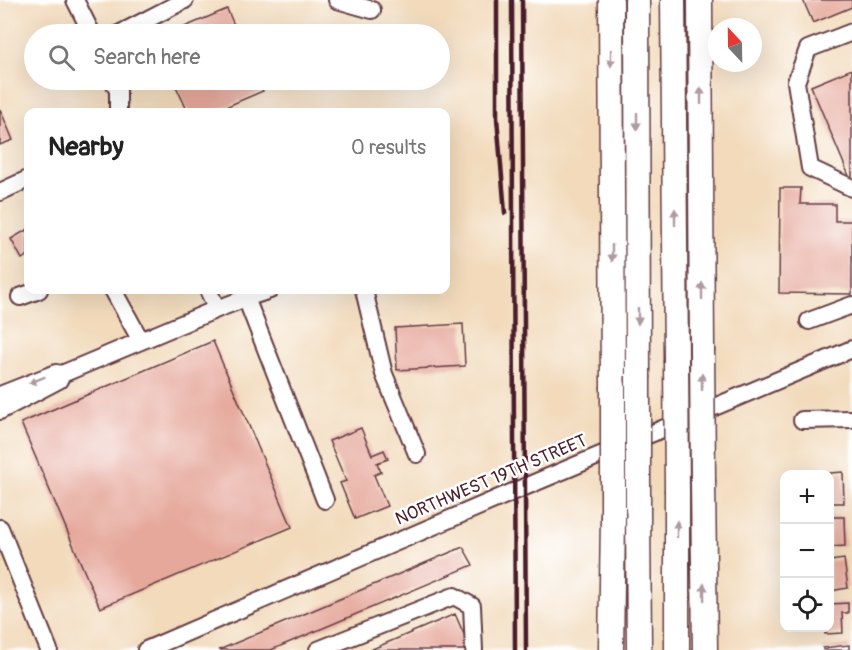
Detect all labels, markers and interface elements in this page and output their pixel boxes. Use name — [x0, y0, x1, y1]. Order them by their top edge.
north arrow — [708, 18, 762, 72]
search box — [24, 24, 450, 90]
icon: search — [45, 41, 78, 74]
text: Search here — [93, 43, 200, 71]
one-way arrow — [606, 49, 616, 68]
one-way arrow — [696, 86, 706, 105]
one-way arrow — [632, 112, 642, 131]
text: Nearby — [48, 131, 124, 163]
text: 0 results — [351, 135, 426, 160]
one-way arrow — [670, 208, 680, 227]
one-way arrow — [607, 244, 617, 263]
one-way arrow — [697, 281, 707, 300]
one-way arrow — [633, 307, 643, 326]
one-way arrow — [697, 372, 707, 391]
one-way arrow — [27, 375, 45, 385]
street label: NORTHWEST 19TH STREET — [392, 429, 590, 531]
map controls — [780, 470, 834, 632]
button: + — [780, 470, 834, 524]
one-way arrow — [672, 519, 682, 538]
button: − — [780, 524, 834, 578]
button: locate — [780, 578, 834, 632]
one-way arrow — [699, 582, 709, 601]

